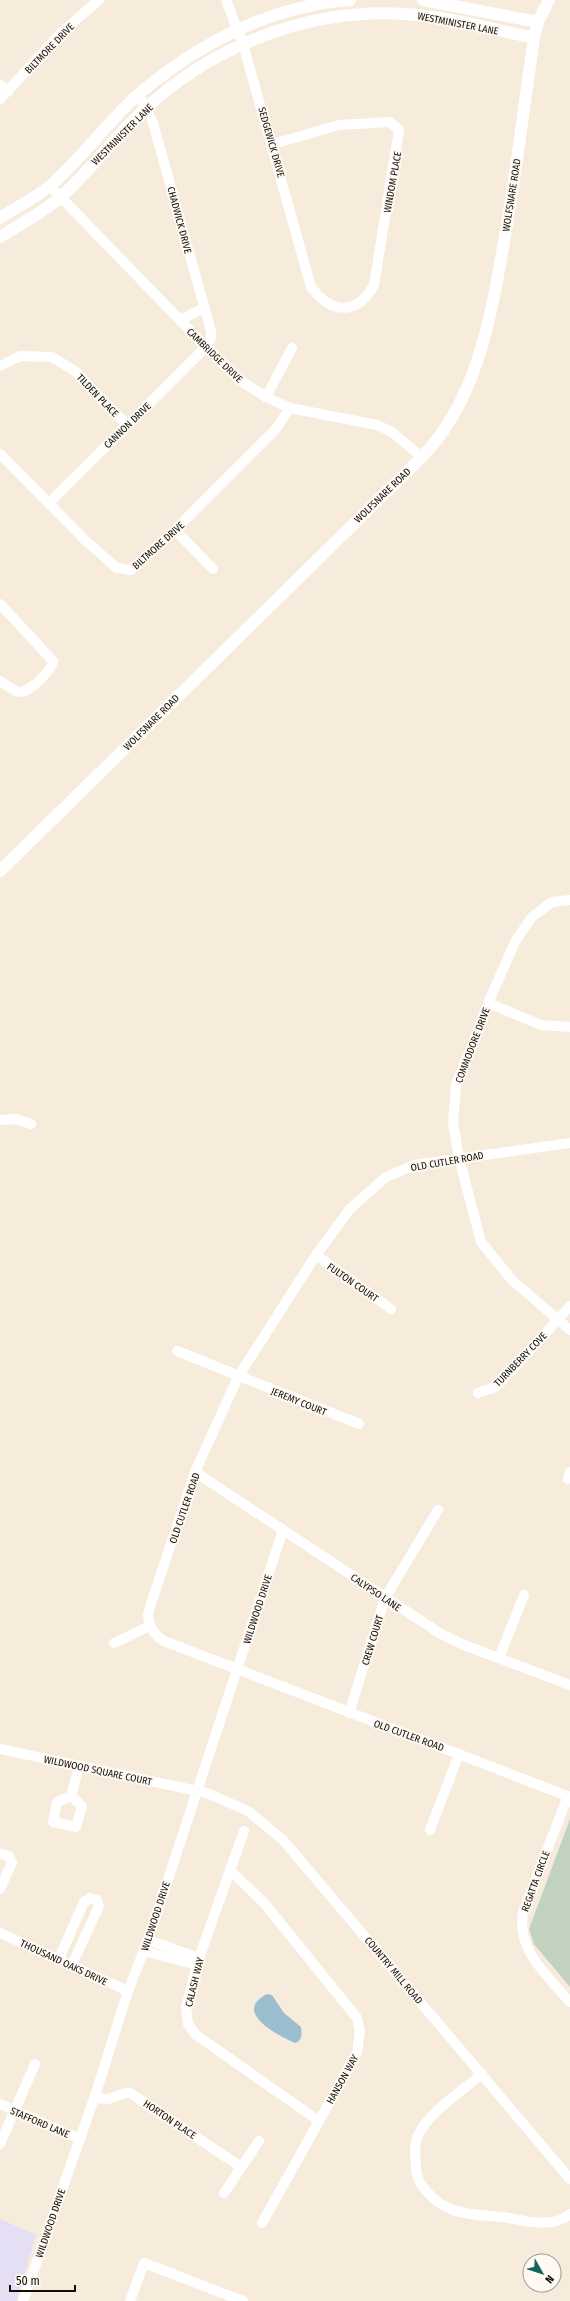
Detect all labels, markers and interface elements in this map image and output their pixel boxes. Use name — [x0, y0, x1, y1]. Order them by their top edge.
street label: WESTMINISTER LANE — [416, 10, 499, 38]
street label: BILTMORE DRIVE — [23, 21, 77, 76]
street label: WESTMINISTER LANE — [89, 101, 156, 168]
street label: SEDGEWICK DRIVE — [255, 106, 287, 179]
street label: WINDOM PLACE — [382, 150, 404, 214]
street label: WOLFSNARE ROAD — [500, 158, 524, 233]
street label: CHADWICK DRIVE — [164, 186, 194, 255]
street label: CAMBRIDGE DRIVE — [184, 326, 245, 386]
street label: TILDEN PLACE — [74, 372, 121, 420]
street label: CANNON DRIVE — [102, 400, 154, 451]
street label: WOLFSNARE ROAD — [352, 466, 414, 526]
street label: BILTMORE DRIVE — [130, 519, 187, 572]
street label: WOLFSNARE ROAD — [121, 692, 182, 753]
street label: COMMODORE DRIVE — [453, 1006, 493, 1085]
street label: OLD CUTLER ROAD — [410, 1150, 485, 1174]
street label: FULTON COURT — [324, 1261, 381, 1305]
street label: TURNBERRY COVE — [492, 1330, 550, 1389]
street label: JEREMY COURT — [269, 1385, 328, 1419]
street label: OLD CUTLER ROAD — [167, 1471, 203, 1545]
street label: CALYPSO LANE — [348, 1572, 403, 1614]
street label: WILDWOOD DRIVE — [241, 1573, 275, 1646]
street label: CREW COURT — [360, 1613, 386, 1667]
street label: OLD CUTLER ROAD — [372, 1718, 446, 1754]
street label: WILDWOOD SQUARE COURT — [43, 1754, 153, 1788]
street label: REGATTA CIRCLE — [519, 1849, 553, 1914]
street label: WILDWOOD DRIVE — [139, 1880, 173, 1953]
street label: COUNTRY MILL ROAD — [362, 1935, 425, 2007]
street label: THOUSAND OAKS DRIVE — [18, 1937, 109, 1989]
street label: CALASH WAY — [183, 1956, 207, 2008]
street label: HANSON WAY — [324, 2053, 361, 2106]
street label: HORTON PLACE — [141, 2098, 198, 2142]
street label: STAFFORD LANE — [8, 2105, 71, 2141]
street label: WILDWOOD DRIVE — [34, 2187, 68, 2259]
north arrow — [522, 2253, 562, 2293]
scale bar — [10, 2267, 75, 2293]
text: N — [542, 2272, 557, 2286]
text: 50 m — [16, 2274, 40, 2288]

